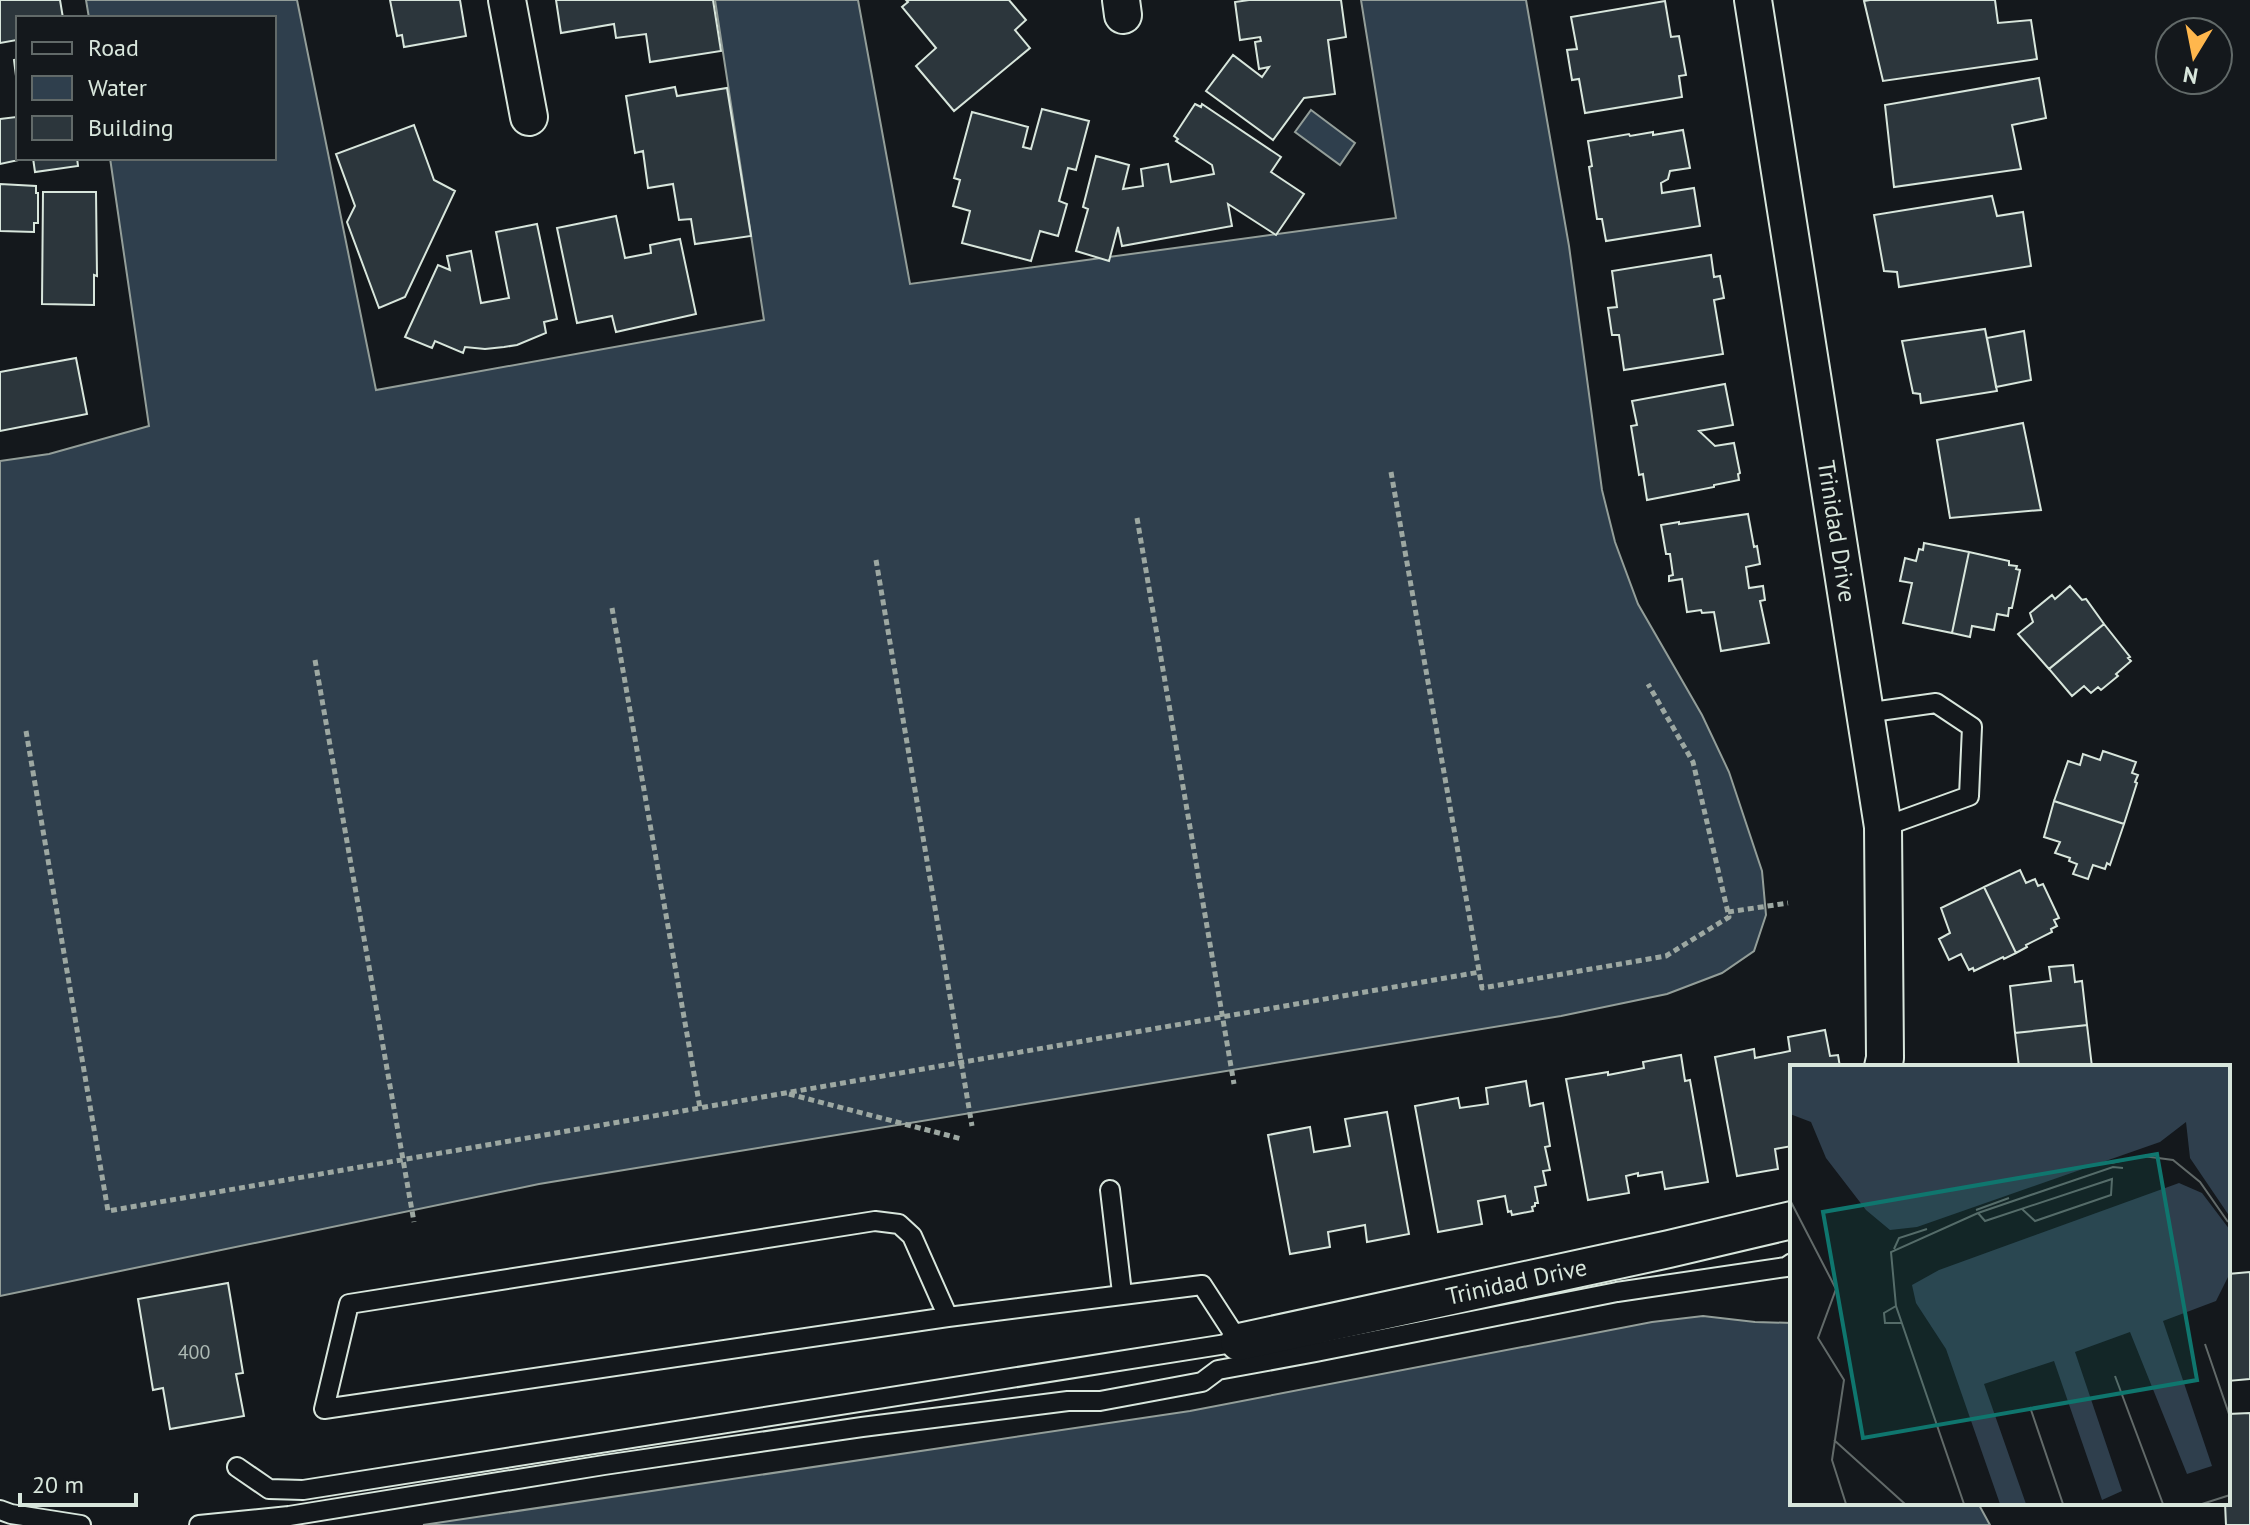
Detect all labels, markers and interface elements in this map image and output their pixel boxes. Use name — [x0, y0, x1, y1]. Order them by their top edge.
legend — [16, 16, 276, 160]
north arrow — [2154, 16, 2234, 96]
text: Road — [88, 32, 139, 63]
text: N — [2181, 61, 2200, 91]
text: Water — [88, 72, 147, 103]
text: Building — [88, 112, 174, 143]
street label: Trinidad Drive — [1811, 458, 1863, 604]
inset map — [1790, 1065, 2230, 1505]
street label: Trinidad Drive — [1443, 1251, 1590, 1312]
house number: 400 — [178, 1339, 210, 1365]
scale bar — [20, 1457, 136, 1507]
text: 20 m — [32, 1469, 84, 1500]

